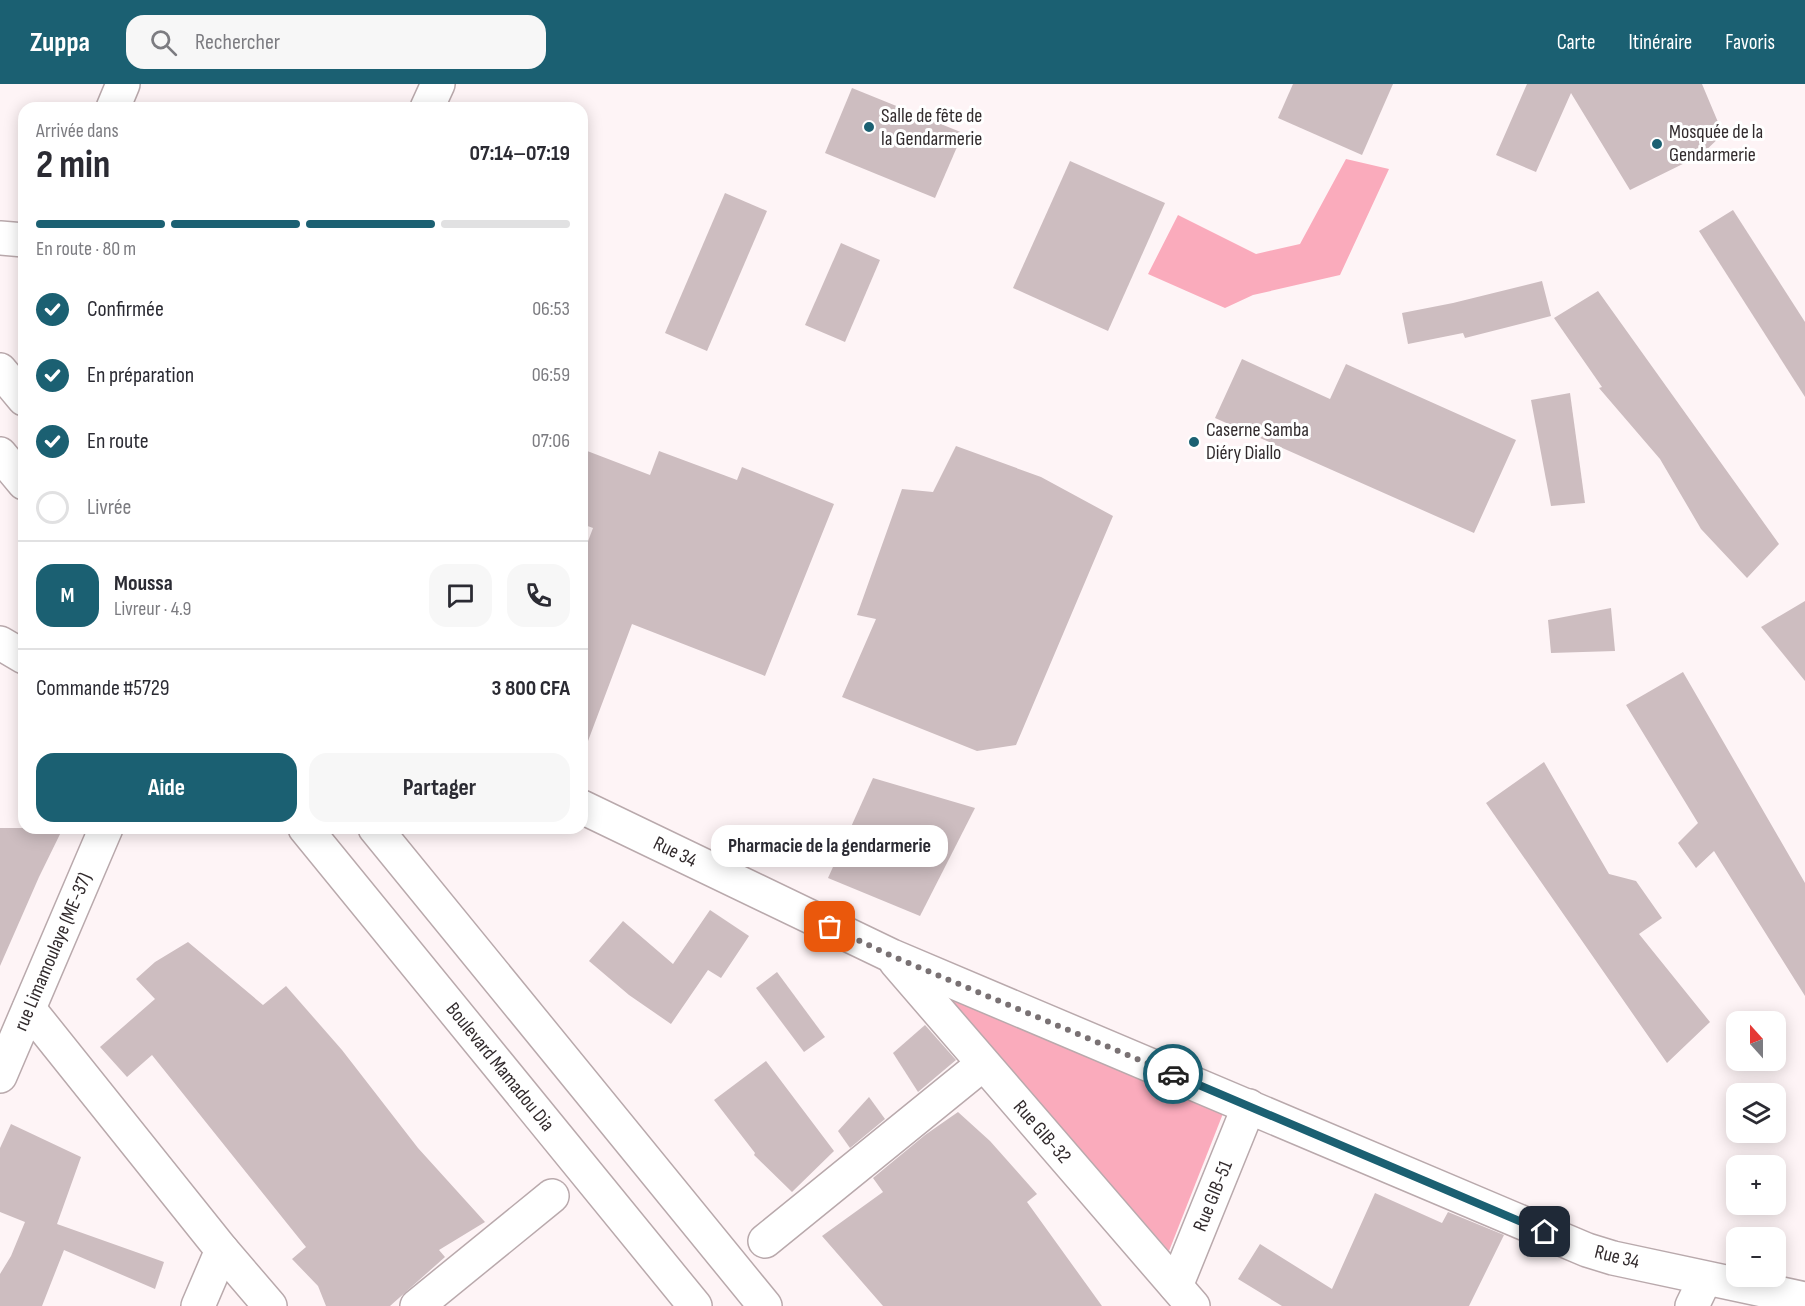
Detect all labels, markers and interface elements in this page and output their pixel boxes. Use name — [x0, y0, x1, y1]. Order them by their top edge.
search box — [126, 15, 546, 69]
text: Zuppa — [30, 26, 90, 59]
icon: search — [147, 26, 180, 59]
text: Rechercher — [195, 29, 280, 56]
text: Carte — [1557, 30, 1596, 55]
text: Itinéraire — [1629, 30, 1692, 55]
text: Favoris — [1725, 30, 1775, 55]
place label: Salle de fête de la Gendarmerie — [881, 104, 982, 151]
text: Arrivée dans — [36, 119, 119, 143]
marker: Salle de fête de la Gendarmerie — [862, 120, 876, 134]
place label: Mosquée de la Gendarmerie — [1669, 120, 1763, 167]
marker: Mosquée de la Gendarmerie — [1650, 137, 1664, 151]
text: 07:14–07:19 — [469, 140, 570, 167]
text: 2 min — [36, 142, 110, 189]
text: En route · 80 m — [36, 237, 136, 261]
icon: check — [36, 293, 69, 326]
text: Confirmée — [87, 296, 164, 323]
text: 06:53 — [532, 297, 570, 321]
icon: check — [36, 359, 69, 392]
text: En préparation — [87, 362, 194, 389]
text: 06:59 — [532, 363, 570, 387]
place label: Caserne Samba Diéry Diallo — [1206, 418, 1309, 465]
icon: check — [36, 425, 69, 458]
text: En route — [87, 428, 149, 455]
text: 07:06 — [532, 429, 570, 453]
marker: Caserne Samba Diéry Diallo — [1187, 435, 1201, 449]
text: Livrée — [87, 494, 131, 521]
button: chat — [429, 564, 492, 627]
button: phone — [507, 564, 570, 627]
text: Moussa — [114, 570, 173, 597]
text: M — [61, 582, 74, 609]
text: Livreur · 4.9 — [114, 597, 191, 621]
text: Commande #5729 — [36, 675, 170, 702]
text: 3 800 CFA — [492, 675, 570, 702]
button: Aide — [36, 753, 297, 822]
button: Partager — [309, 753, 570, 822]
callout: Pharmacie de la gendarmerie — [712, 825, 948, 867]
street label: Rue 34 — [649, 831, 701, 873]
text: Pharmacie de la gendarmerie — [728, 834, 931, 858]
street label: rue Limamoulaye (ME-37) — [9, 869, 97, 1035]
pin — [804, 901, 855, 952]
icon: bag — [813, 910, 846, 943]
street label: Boulevard Mamadou Dia — [441, 998, 559, 1136]
north arrow — [1726, 1011, 1786, 1071]
map controls — [1726, 1011, 1786, 1287]
courier — [1143, 1044, 1203, 1104]
icon: car — [1157, 1058, 1190, 1091]
button: layers — [1726, 1083, 1786, 1143]
street label: Rue GIB-32 — [1008, 1096, 1076, 1168]
button: + — [1726, 1155, 1786, 1215]
street label: Rue GIB-51 — [1188, 1157, 1238, 1235]
pin — [1519, 1206, 1570, 1257]
icon: home — [1528, 1215, 1561, 1248]
button: − — [1726, 1227, 1786, 1287]
street label: Rue 34 — [1592, 1240, 1642, 1274]

